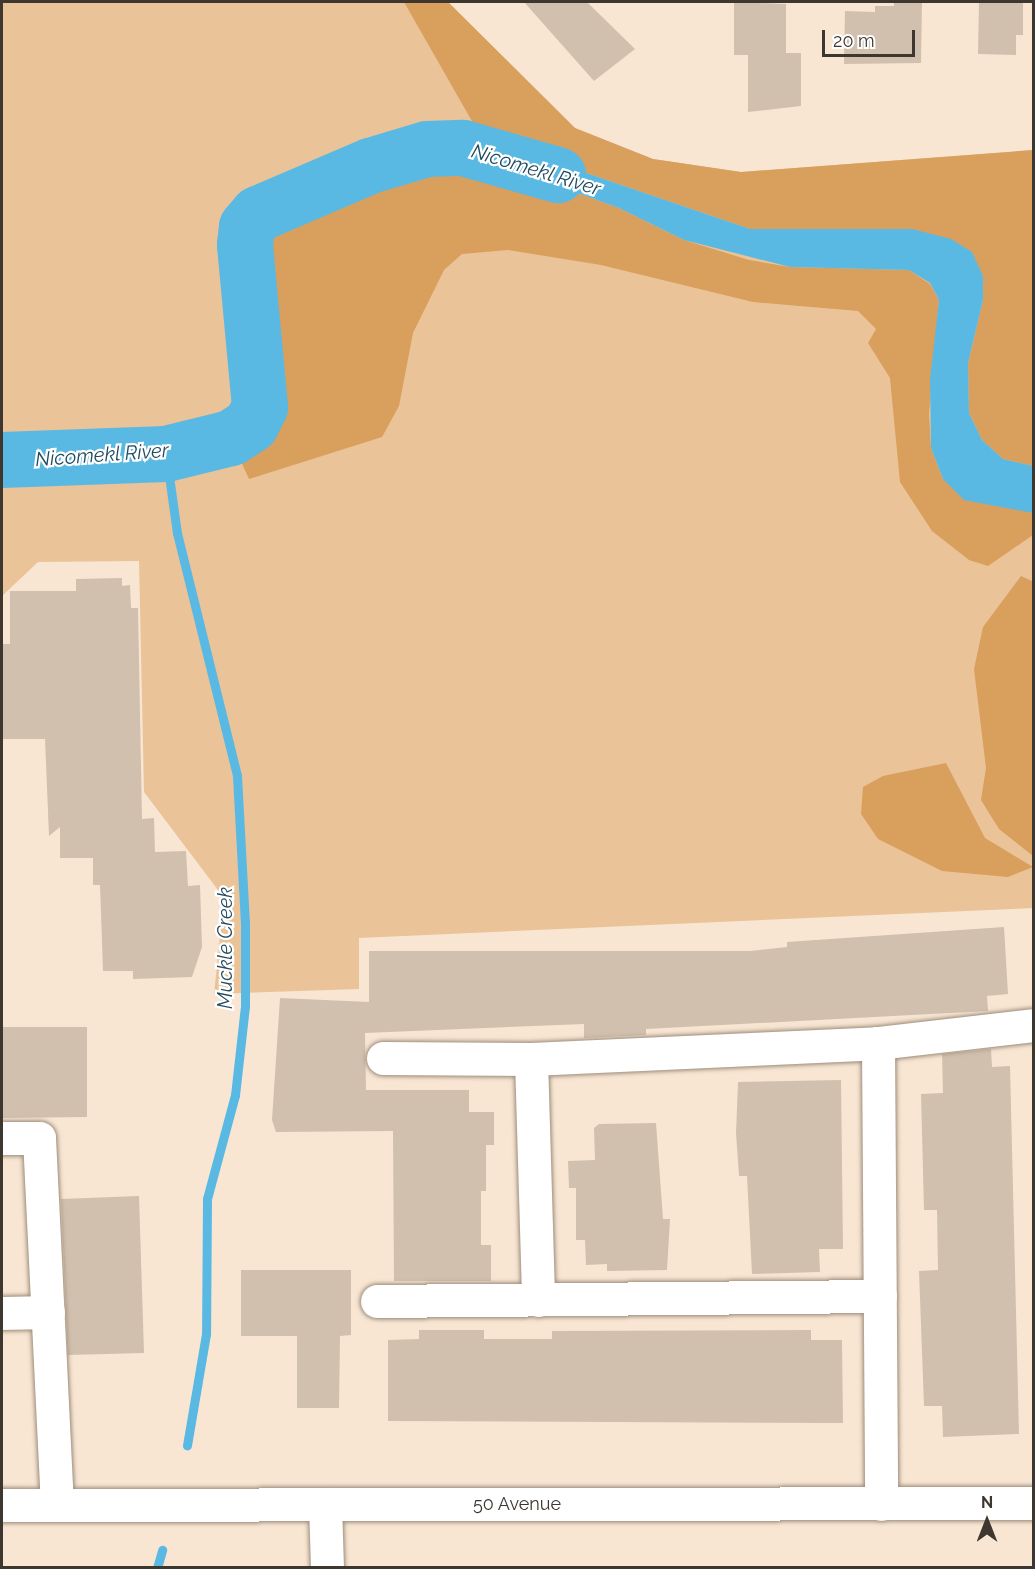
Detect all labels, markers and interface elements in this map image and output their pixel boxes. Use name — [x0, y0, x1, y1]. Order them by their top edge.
scale bar — [825, 18, 918, 56]
text: 20 m — [833, 30, 875, 51]
water label: Nicomekl River — [468, 139, 604, 201]
water label: Nicomekl River — [34, 438, 170, 472]
water label: Muckle Creek — [213, 887, 237, 1009]
north arrow — [957, 1491, 1017, 1551]
street label: 50 Avenue — [473, 1493, 561, 1515]
text: N — [981, 1493, 993, 1512]

